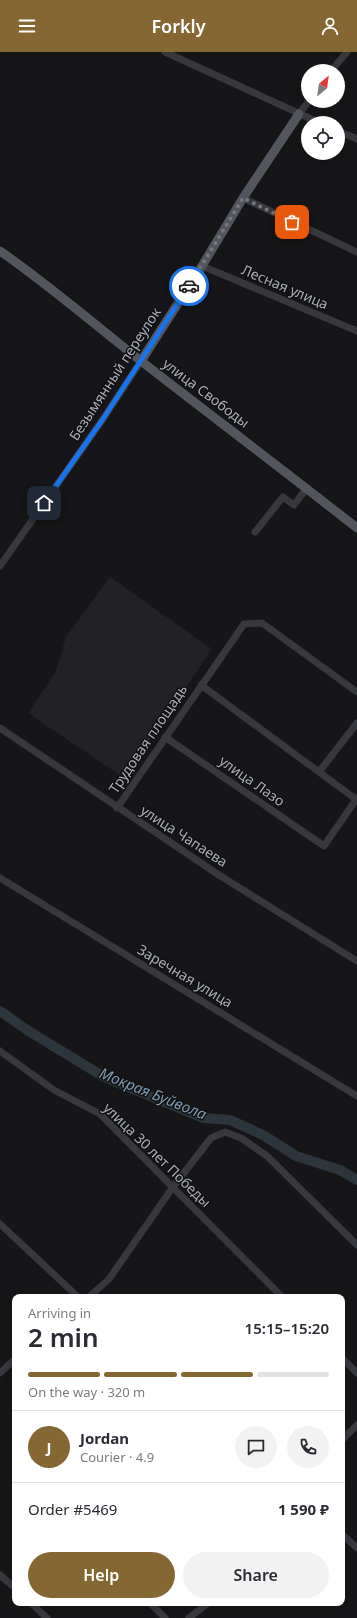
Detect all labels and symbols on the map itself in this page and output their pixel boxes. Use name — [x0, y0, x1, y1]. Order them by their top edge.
north arrow — [301, 64, 345, 108]
pin — [275, 205, 309, 239]
street label: Лесная улица — [239, 260, 331, 313]
courier — [169, 266, 209, 306]
street label: Безымянный переулок — [64, 303, 165, 444]
street label: улица Свободы — [159, 354, 254, 432]
pin — [27, 486, 61, 520]
street label: Трудовая площадь — [104, 681, 191, 797]
street label: улица Лазо — [216, 751, 289, 810]
street label: улица Чапаева — [137, 800, 231, 871]
street label: Заречная улица — [134, 940, 236, 1012]
water label: Мокрая Буйвола — [97, 1062, 210, 1124]
street label: улица 30 лет Победы — [99, 1098, 215, 1211]

